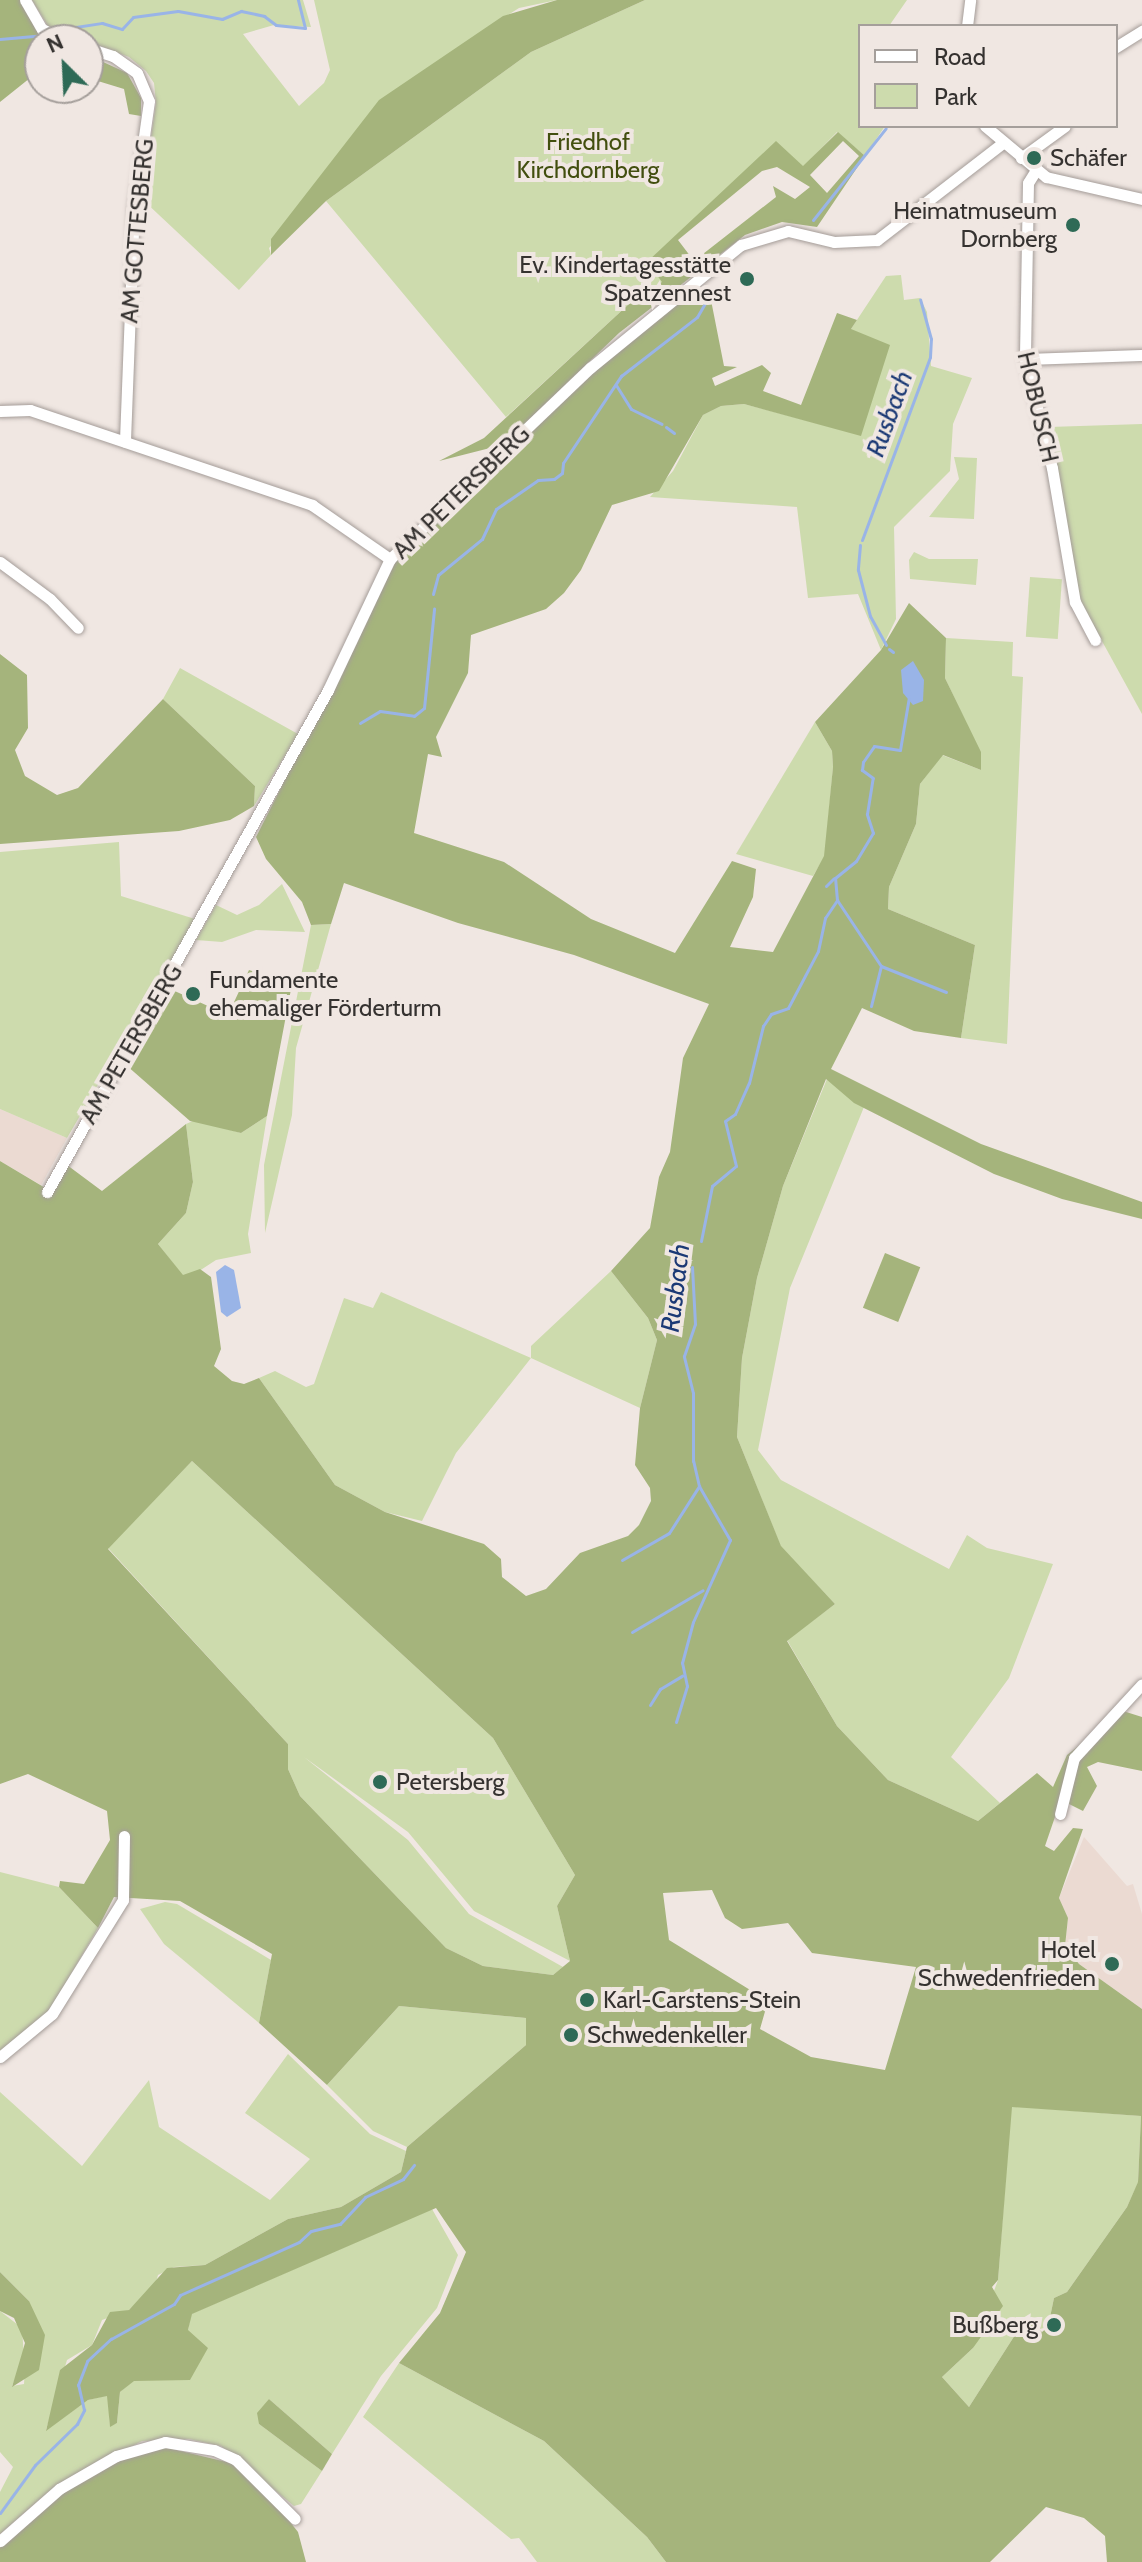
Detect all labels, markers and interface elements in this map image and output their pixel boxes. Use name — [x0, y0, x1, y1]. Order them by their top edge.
north arrow — [24, 24, 104, 104]
legend — [858, 24, 1118, 128]
text: N — [42, 28, 67, 59]
text: Road — [934, 42, 986, 71]
text: Park — [934, 82, 977, 111]
park label: Friedhof Kirchdornberg — [517, 128, 659, 184]
street label: AM GOTTESBERG — [115, 138, 159, 324]
place label: Schäfer — [1050, 144, 1127, 172]
marker: Schäfer — [1025, 149, 1043, 167]
place label: Heimatmuseum Dornberg — [893, 197, 1057, 253]
marker: Heimatmuseum Dornberg — [1064, 216, 1082, 234]
place label: Ev. Kindertagesstätte Spatzennest — [519, 251, 731, 307]
marker: Ev. Kindertagesstätte Spatzennest — [738, 270, 756, 288]
street label: HOBUSCH — [1011, 349, 1065, 465]
water label: Rusbach — [860, 367, 920, 461]
street label: AM PETERSBERG — [386, 419, 536, 565]
street label: AM PETERSBERG — [74, 959, 188, 1129]
place label: Fundamente ehemaliger Förderturm — [209, 966, 442, 1022]
marker: Fundamente ehemaliger Förderturm — [184, 985, 202, 1003]
water label: Rusbach — [655, 1242, 697, 1334]
place label: Petersberg — [396, 1768, 505, 1796]
marker: Petersberg — [371, 1773, 389, 1791]
place label: Hotel Schwedenfrieden — [918, 1936, 1096, 1992]
marker: Hotel Schwedenfrieden — [1103, 1955, 1121, 1973]
place label: Karl-Carstens-Stein — [603, 1986, 801, 2014]
marker: Karl-Carstens-Stein — [578, 1991, 596, 2009]
place label: Schwedenkeller — [587, 2021, 747, 2049]
marker: Schwedenkeller — [562, 2026, 580, 2044]
place label: Bußberg — [952, 2311, 1038, 2339]
marker: Bußberg — [1045, 2316, 1063, 2334]

